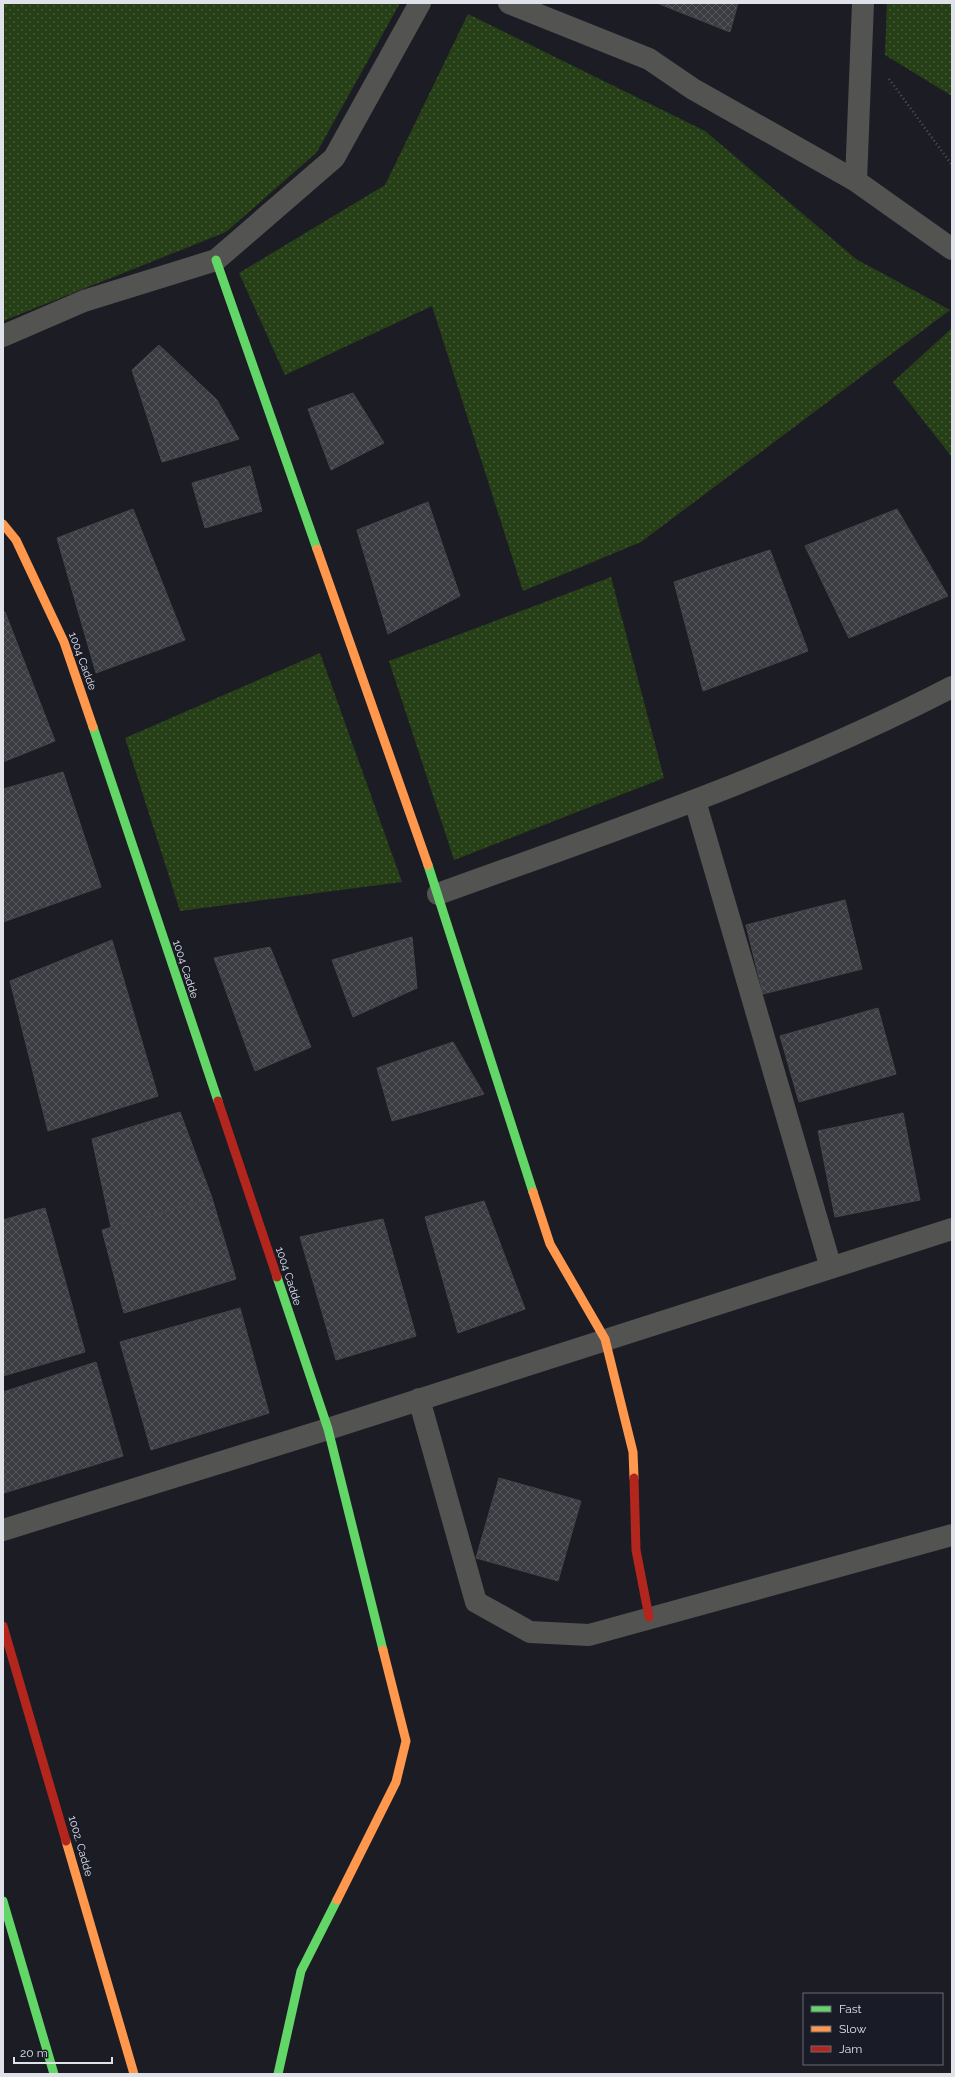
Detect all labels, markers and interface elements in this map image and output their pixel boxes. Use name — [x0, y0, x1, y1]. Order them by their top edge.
street label: 1004 Cadde — [66, 630, 99, 692]
street label: 1004 Cadde — [170, 938, 201, 1001]
street label: 1004 Cadde — [273, 1245, 304, 1308]
street label: 1002. Cadde — [66, 1814, 96, 1878]
legend — [803, 1993, 943, 2065]
text: Fast — [839, 2002, 862, 2016]
text: Slow — [839, 2022, 866, 2036]
scale bar — [14, 2039, 112, 2065]
text: Jam — [839, 2042, 862, 2056]
text: 20 m — [20, 2046, 48, 2060]

